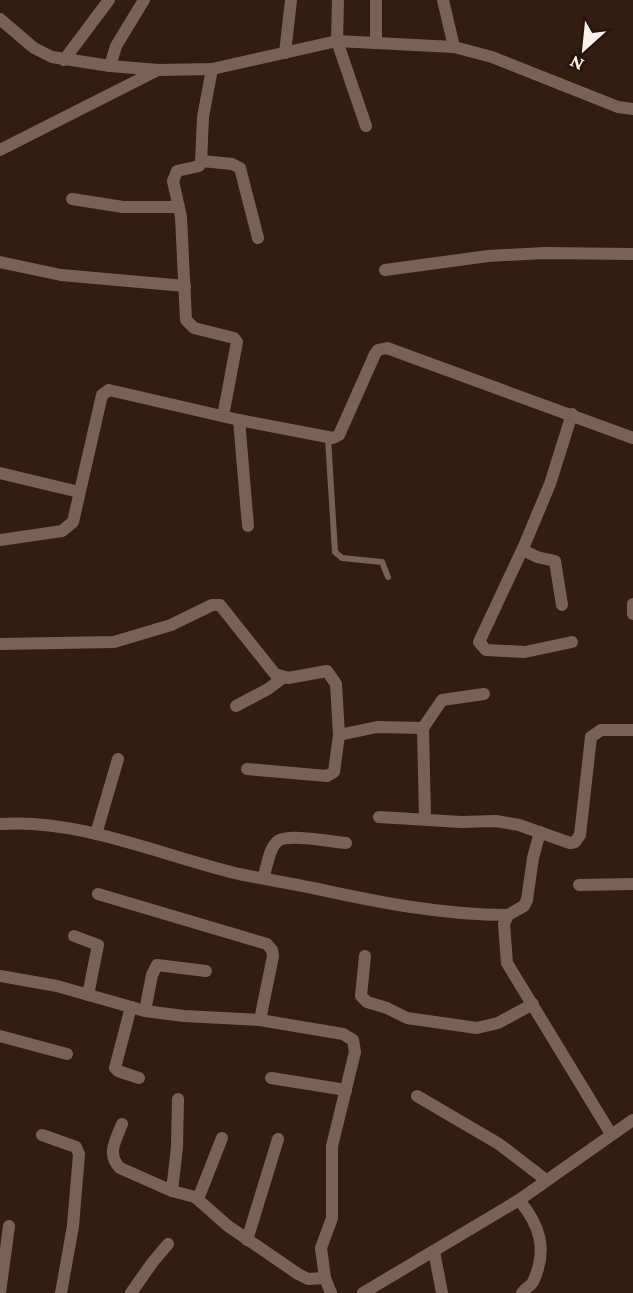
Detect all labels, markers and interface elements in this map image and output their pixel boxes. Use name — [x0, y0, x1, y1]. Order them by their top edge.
north arrow — [549, 14, 619, 84]
text: N — [566, 51, 587, 76]

